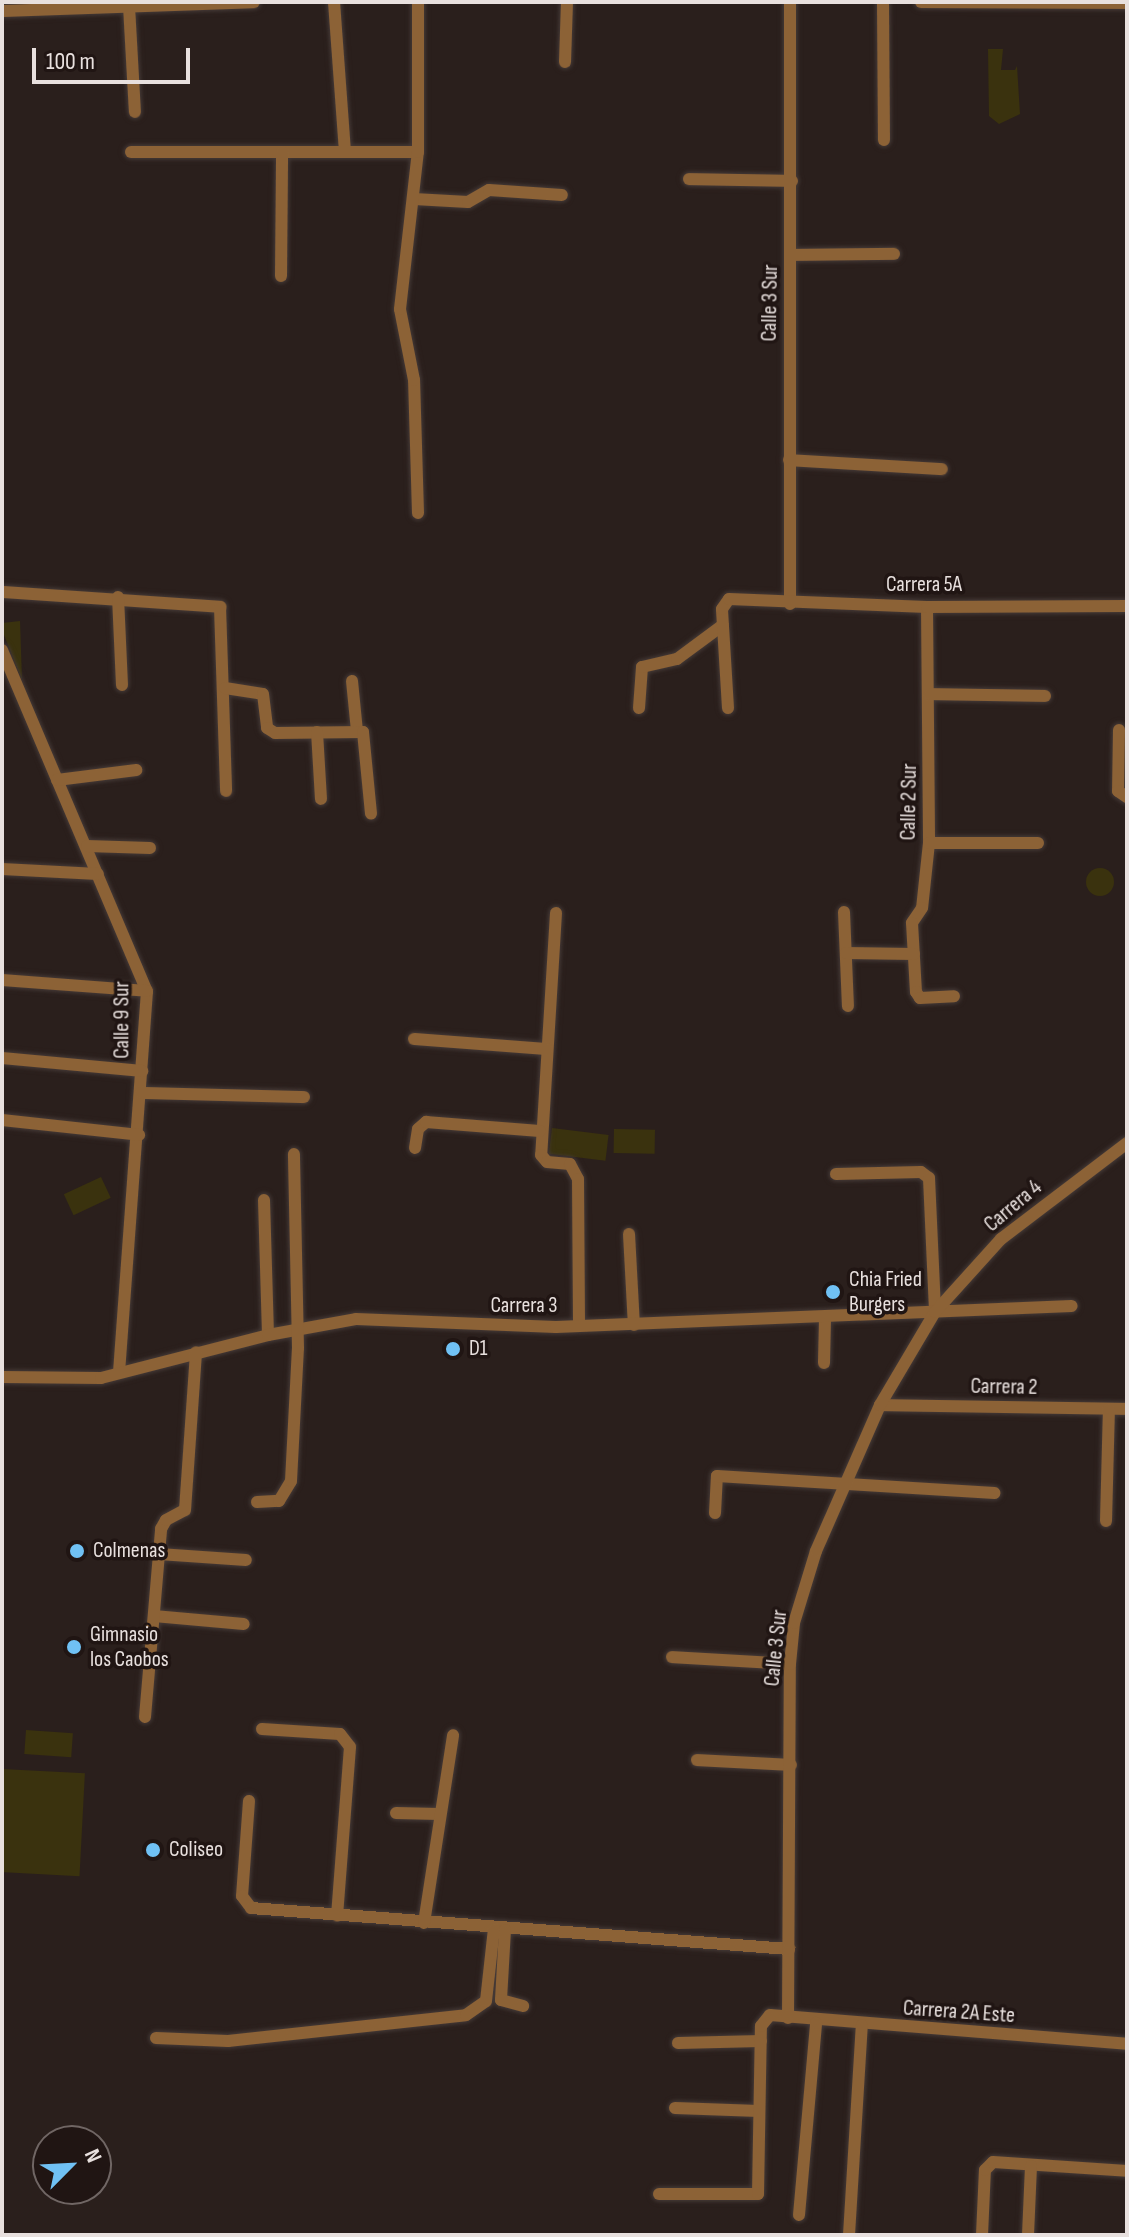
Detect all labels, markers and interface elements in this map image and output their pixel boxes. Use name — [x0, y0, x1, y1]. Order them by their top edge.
scale bar — [36, 32, 194, 82]
text: 100 m — [46, 47, 95, 76]
street label: Calle 3 Sur — [756, 264, 784, 342]
street label: Carrera 5A — [886, 572, 962, 598]
street label: Calle 2 Sur — [895, 763, 923, 841]
street label: Calle 9 Sur — [109, 981, 135, 1059]
street label: Carrera 4 — [979, 1174, 1047, 1238]
place label: Chia Fried Burgers — [849, 1266, 922, 1318]
marker: Chia Fried Burgers — [824, 1283, 842, 1301]
street label: Carrera 3 — [490, 1293, 558, 1319]
place label: D1 — [469, 1336, 488, 1362]
marker: D1 — [444, 1340, 462, 1358]
street label: Carrera 2 — [970, 1373, 1038, 1401]
place label: Colmenas — [93, 1538, 165, 1564]
marker: Colmenas — [68, 1542, 86, 1560]
street label: Calle 3 Sur — [759, 1608, 793, 1688]
place label: Gimnasio los Caobos — [90, 1621, 169, 1672]
marker: Gimnasio los Caobos — [65, 1638, 83, 1656]
place label: Coliseo — [169, 1837, 223, 1863]
marker: Coliseo — [144, 1841, 162, 1859]
street label: Carrera 2A Este — [902, 1995, 1016, 2029]
north arrow — [32, 2125, 112, 2205]
text: N — [78, 2145, 107, 2167]

